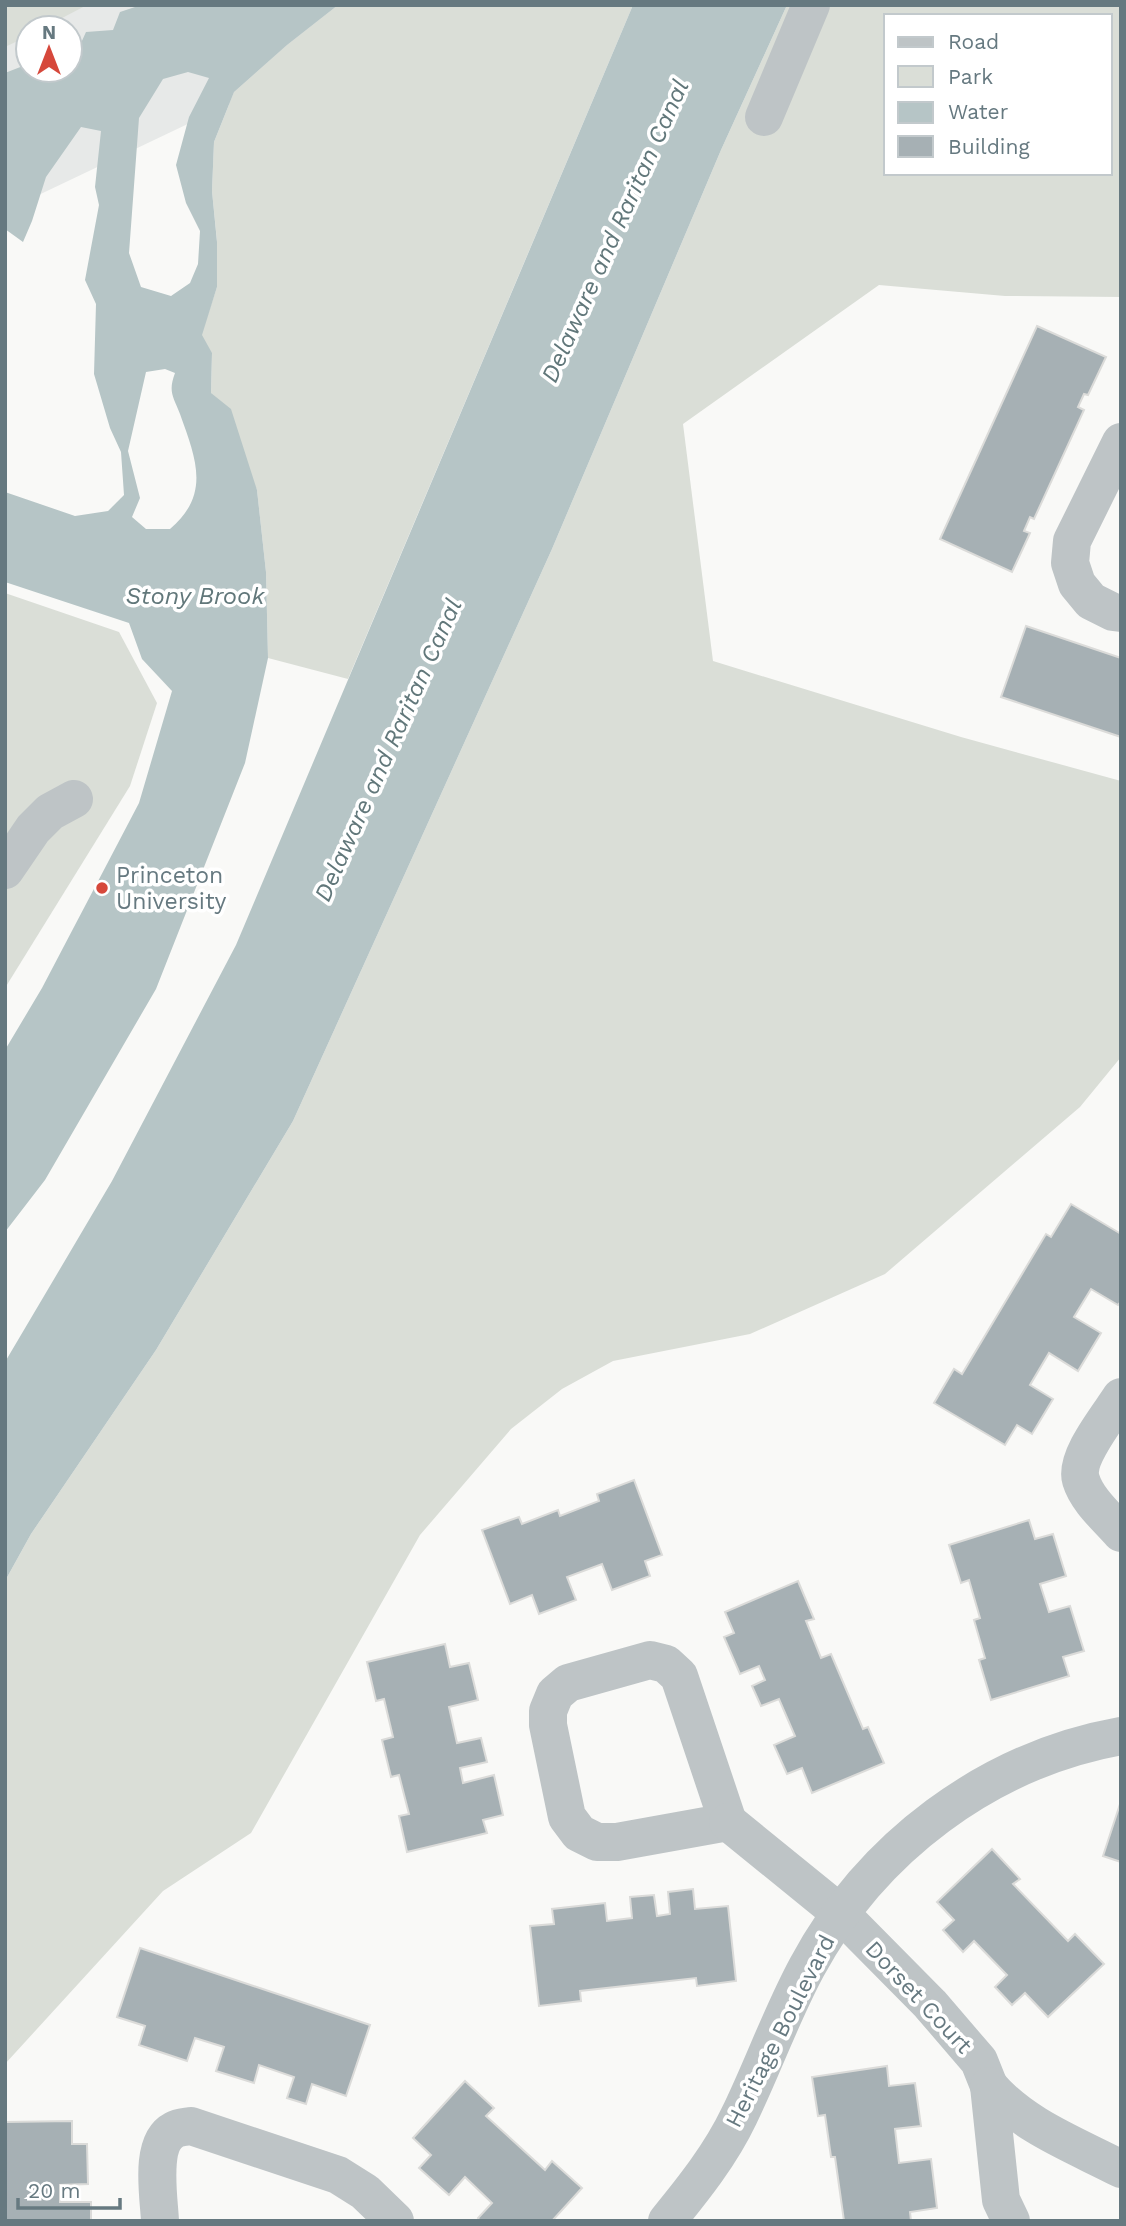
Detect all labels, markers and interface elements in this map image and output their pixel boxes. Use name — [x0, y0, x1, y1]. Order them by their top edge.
north arrow — [14, 14, 84, 84]
legend — [884, 14, 1112, 175]
text: N — [42, 21, 56, 44]
text: Road — [948, 29, 999, 54]
text: Park — [948, 64, 993, 89]
water label: Delaware and Raritan Canal — [535, 75, 695, 387]
text: Water — [948, 99, 1009, 124]
text: Building — [948, 134, 1030, 159]
water label: Stony Brook — [126, 582, 265, 610]
water label: Delaware and Raritan Canal — [308, 594, 468, 906]
place label: Princeton University — [116, 862, 227, 915]
marker: Princeton University — [94, 880, 110, 896]
street label: Heritage Boulevard — [720, 1930, 841, 2132]
street label: Dorset Court — [860, 1936, 978, 2059]
scale bar — [18, 2166, 119, 2210]
text: 20 m — [28, 2178, 80, 2203]

